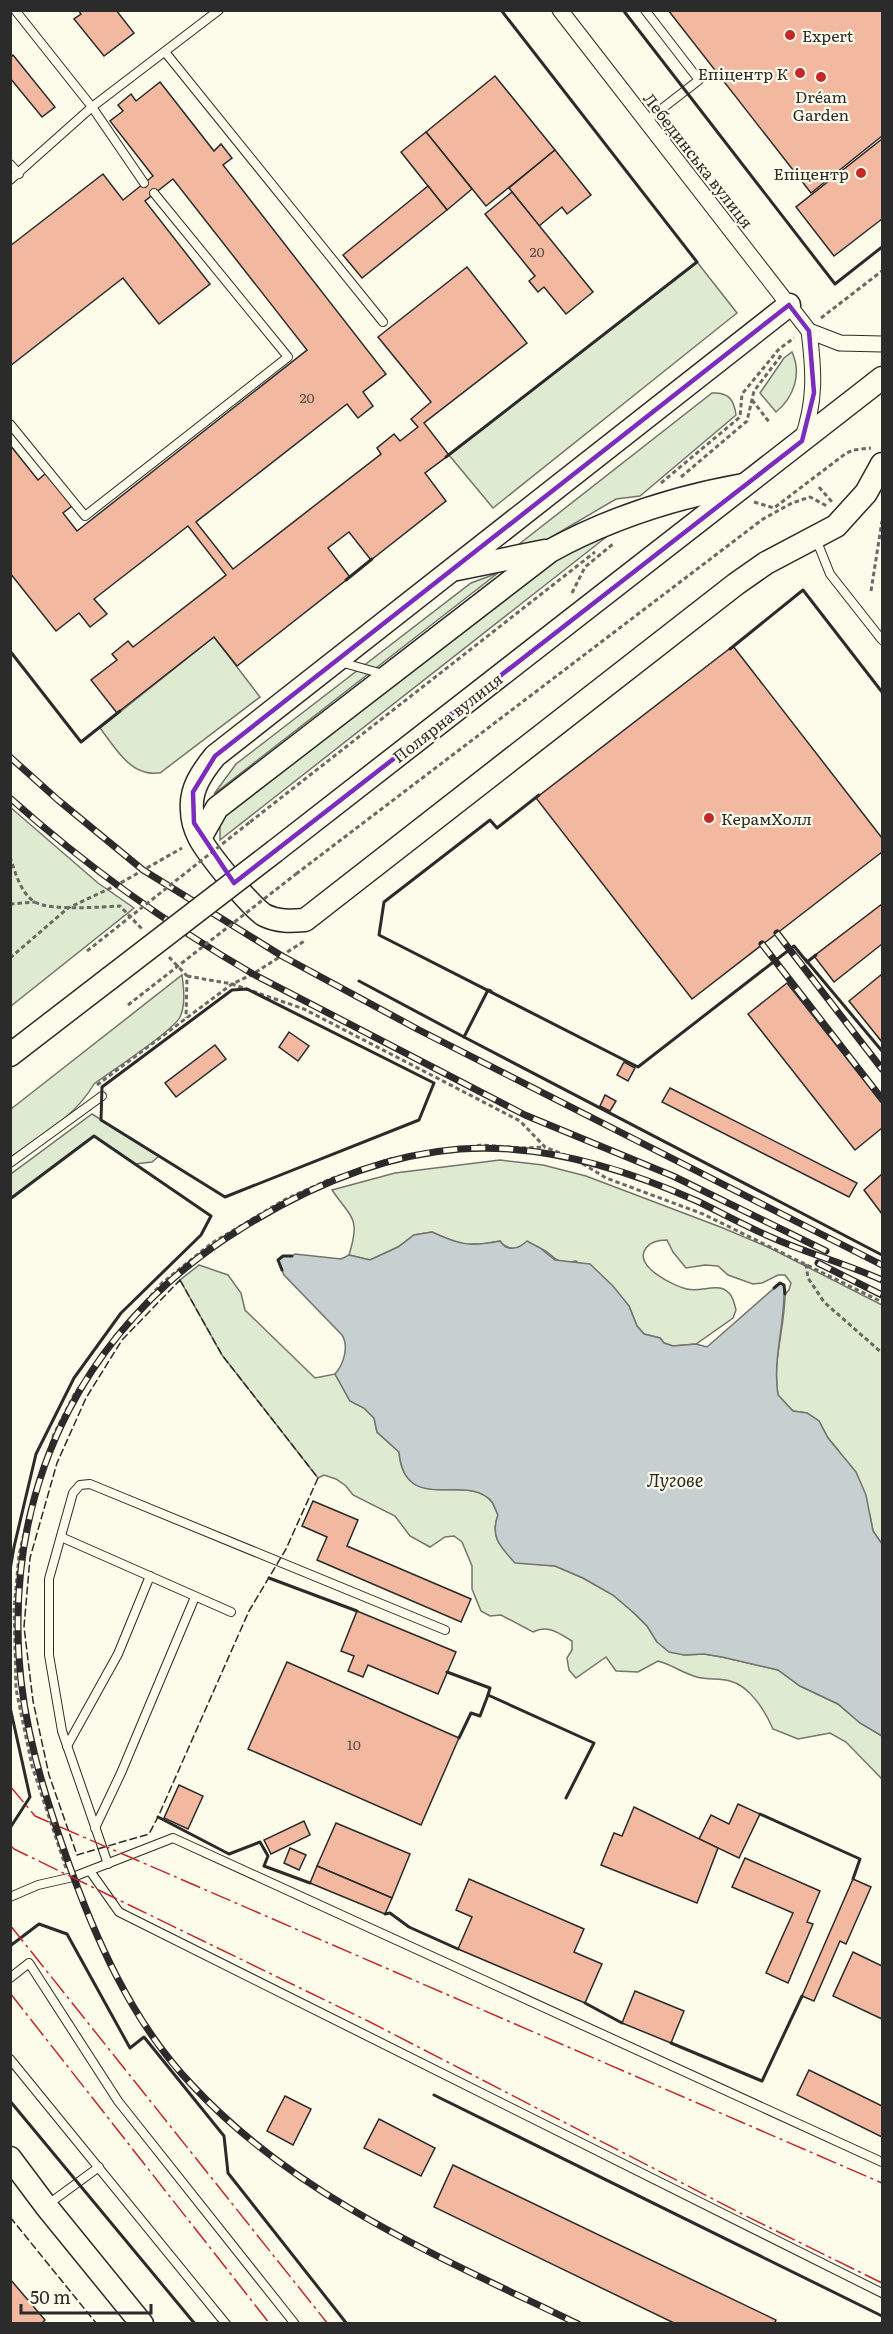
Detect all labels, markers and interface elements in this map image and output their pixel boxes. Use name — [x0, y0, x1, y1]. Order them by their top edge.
place label: Expert — [802, 23, 854, 47]
marker: Expert — [783, 28, 797, 42]
place label: Епіцентр К — [698, 61, 788, 85]
marker: Епіцентр К — [793, 66, 807, 80]
marker: Dréam Garden — [814, 70, 828, 84]
place label: Dréam Garden — [793, 84, 850, 126]
street label: Лебединська вулиця — [638, 87, 760, 233]
place label: Епіцентр — [773, 161, 849, 185]
marker: Епіцентр — [854, 166, 868, 180]
house number: 20 — [529, 241, 545, 261]
house number: 20 — [299, 387, 315, 407]
street label: Полярна вулиця — [387, 666, 507, 768]
place label: КерамХолл — [721, 806, 812, 830]
marker: КерамХолл — [702, 811, 716, 825]
water label: Лугове — [647, 1466, 703, 1493]
house number: 10 — [347, 1734, 361, 1754]
scale bar — [21, 2277, 152, 2315]
text: 50 m — [30, 2283, 71, 2310]

